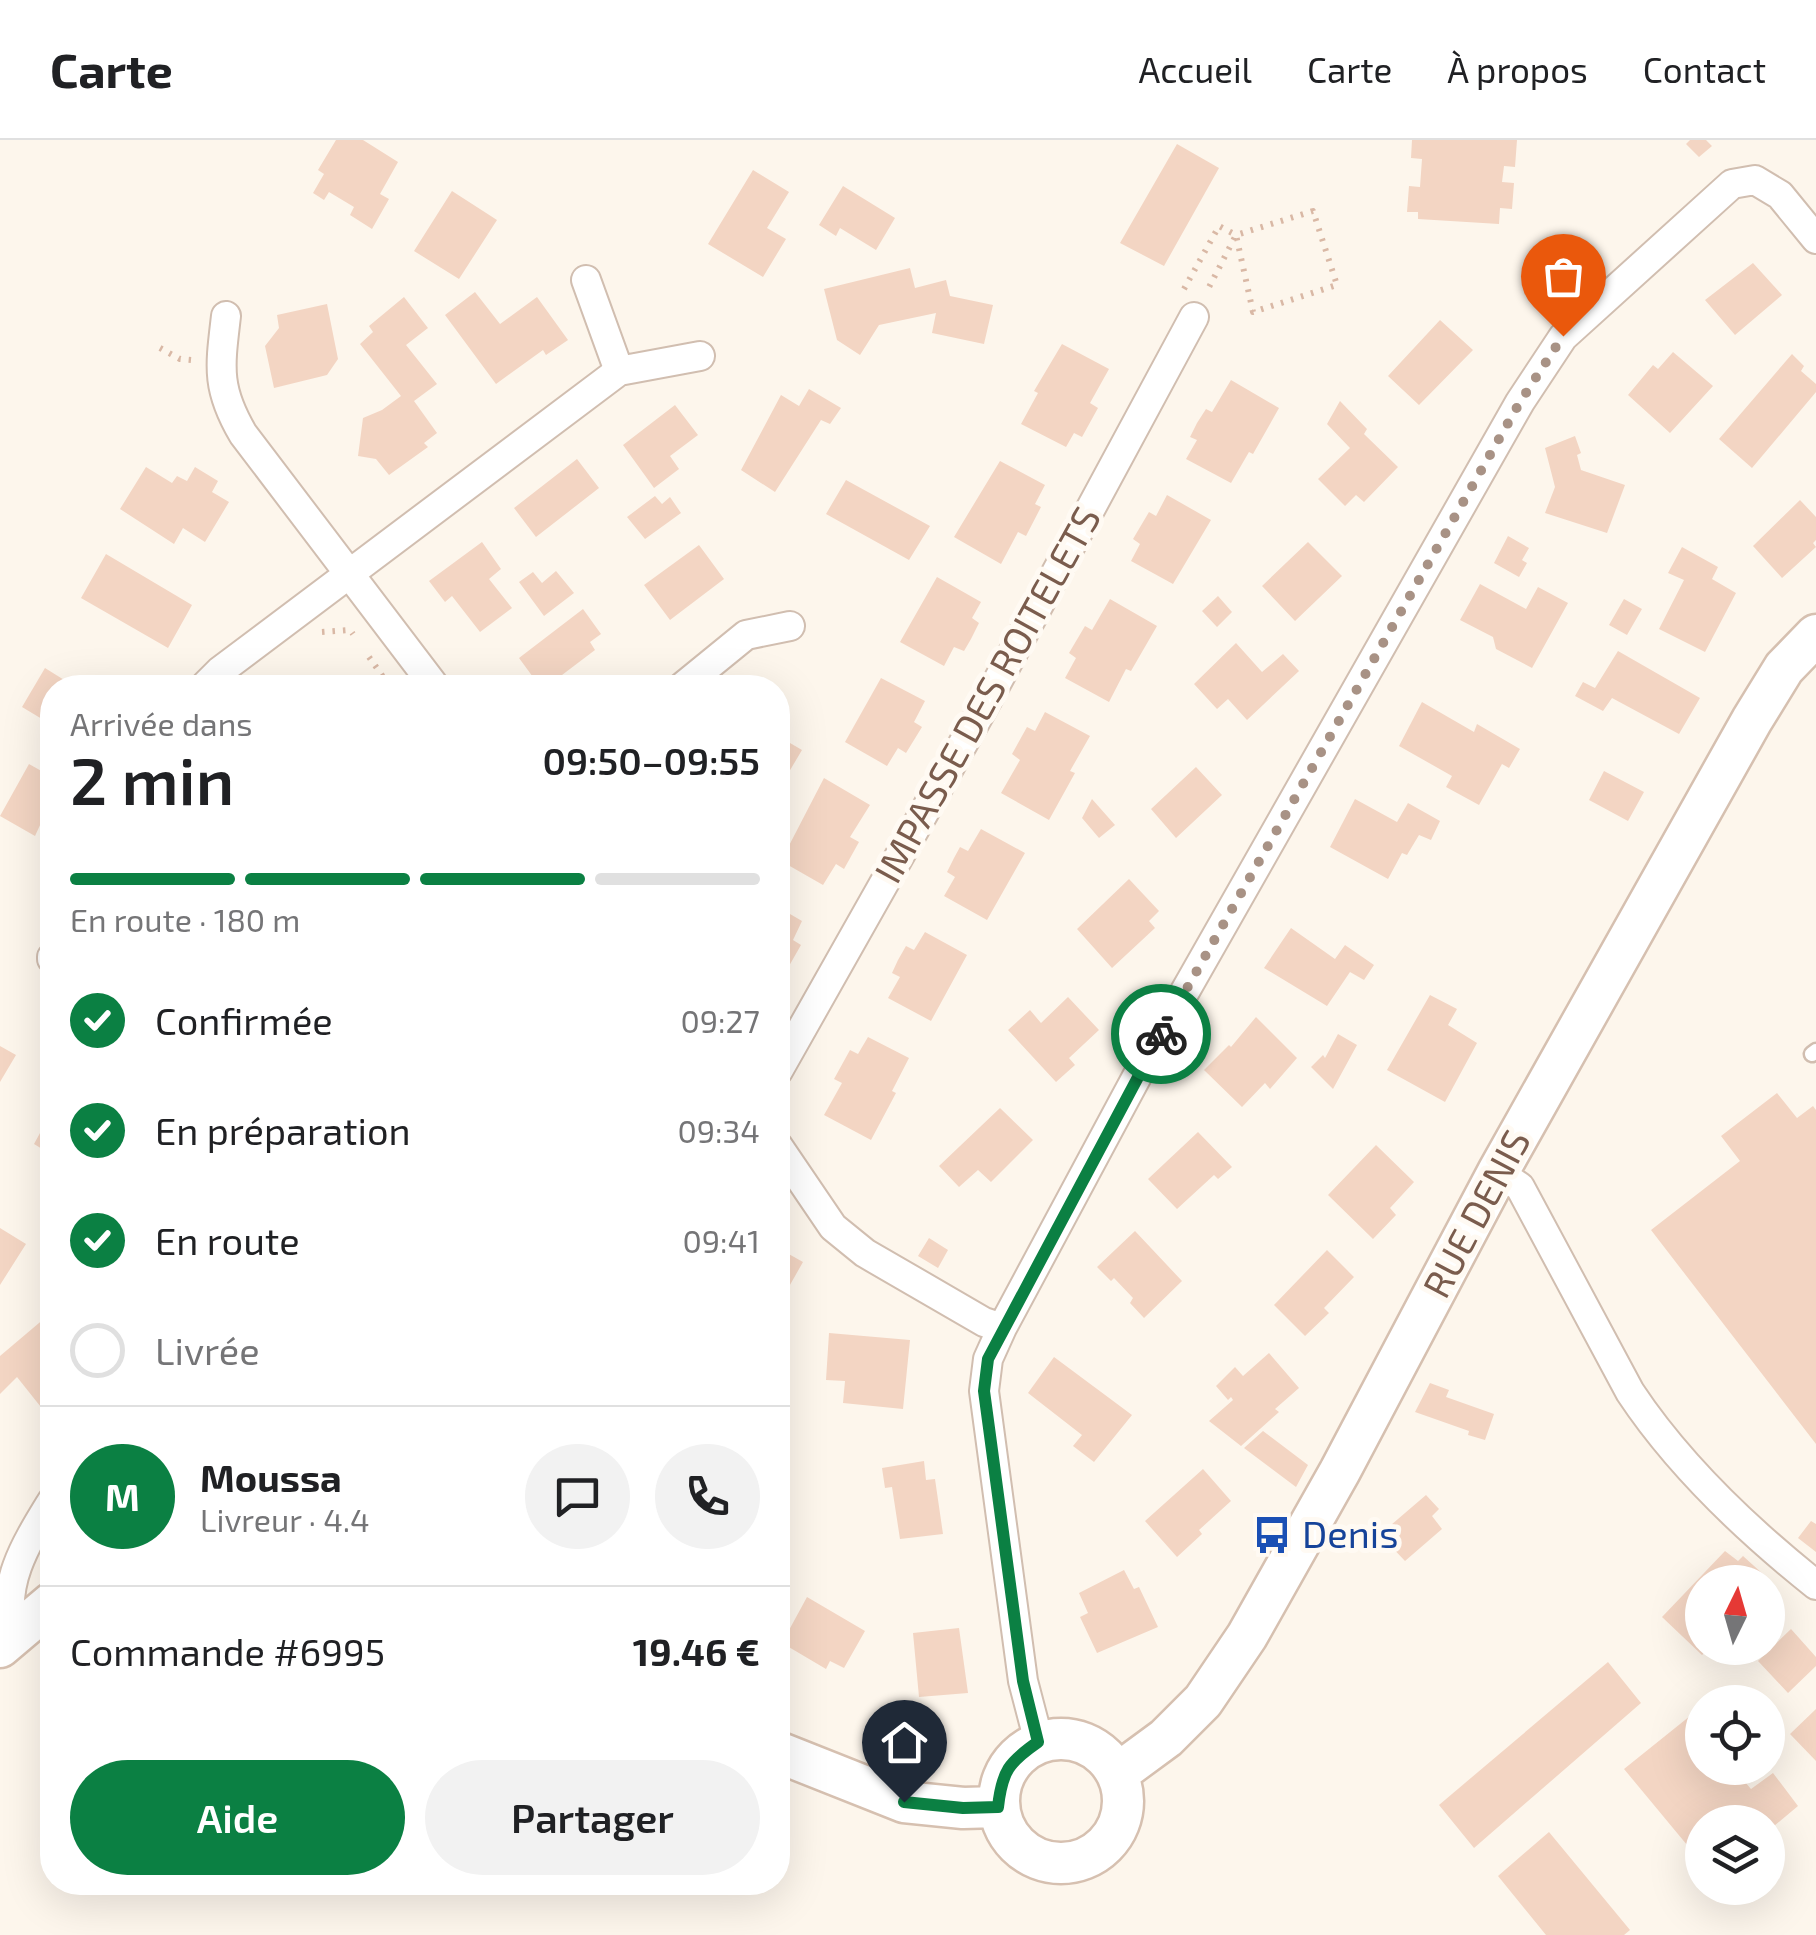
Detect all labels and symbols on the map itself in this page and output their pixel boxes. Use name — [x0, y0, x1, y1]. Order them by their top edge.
pin — [1521, 234, 1606, 337]
street label: IMPASSE DES ROITELETS — [864, 498, 1109, 890]
courier — [1111, 984, 1211, 1084]
street label: RUE DENIS — [1412, 1121, 1539, 1305]
place label: Denis — [1302, 1510, 1398, 1556]
bus stop icon: Denis — [1251, 1514, 1293, 1556]
north arrow — [1685, 1565, 1785, 1665]
pin — [862, 1700, 947, 1803]

